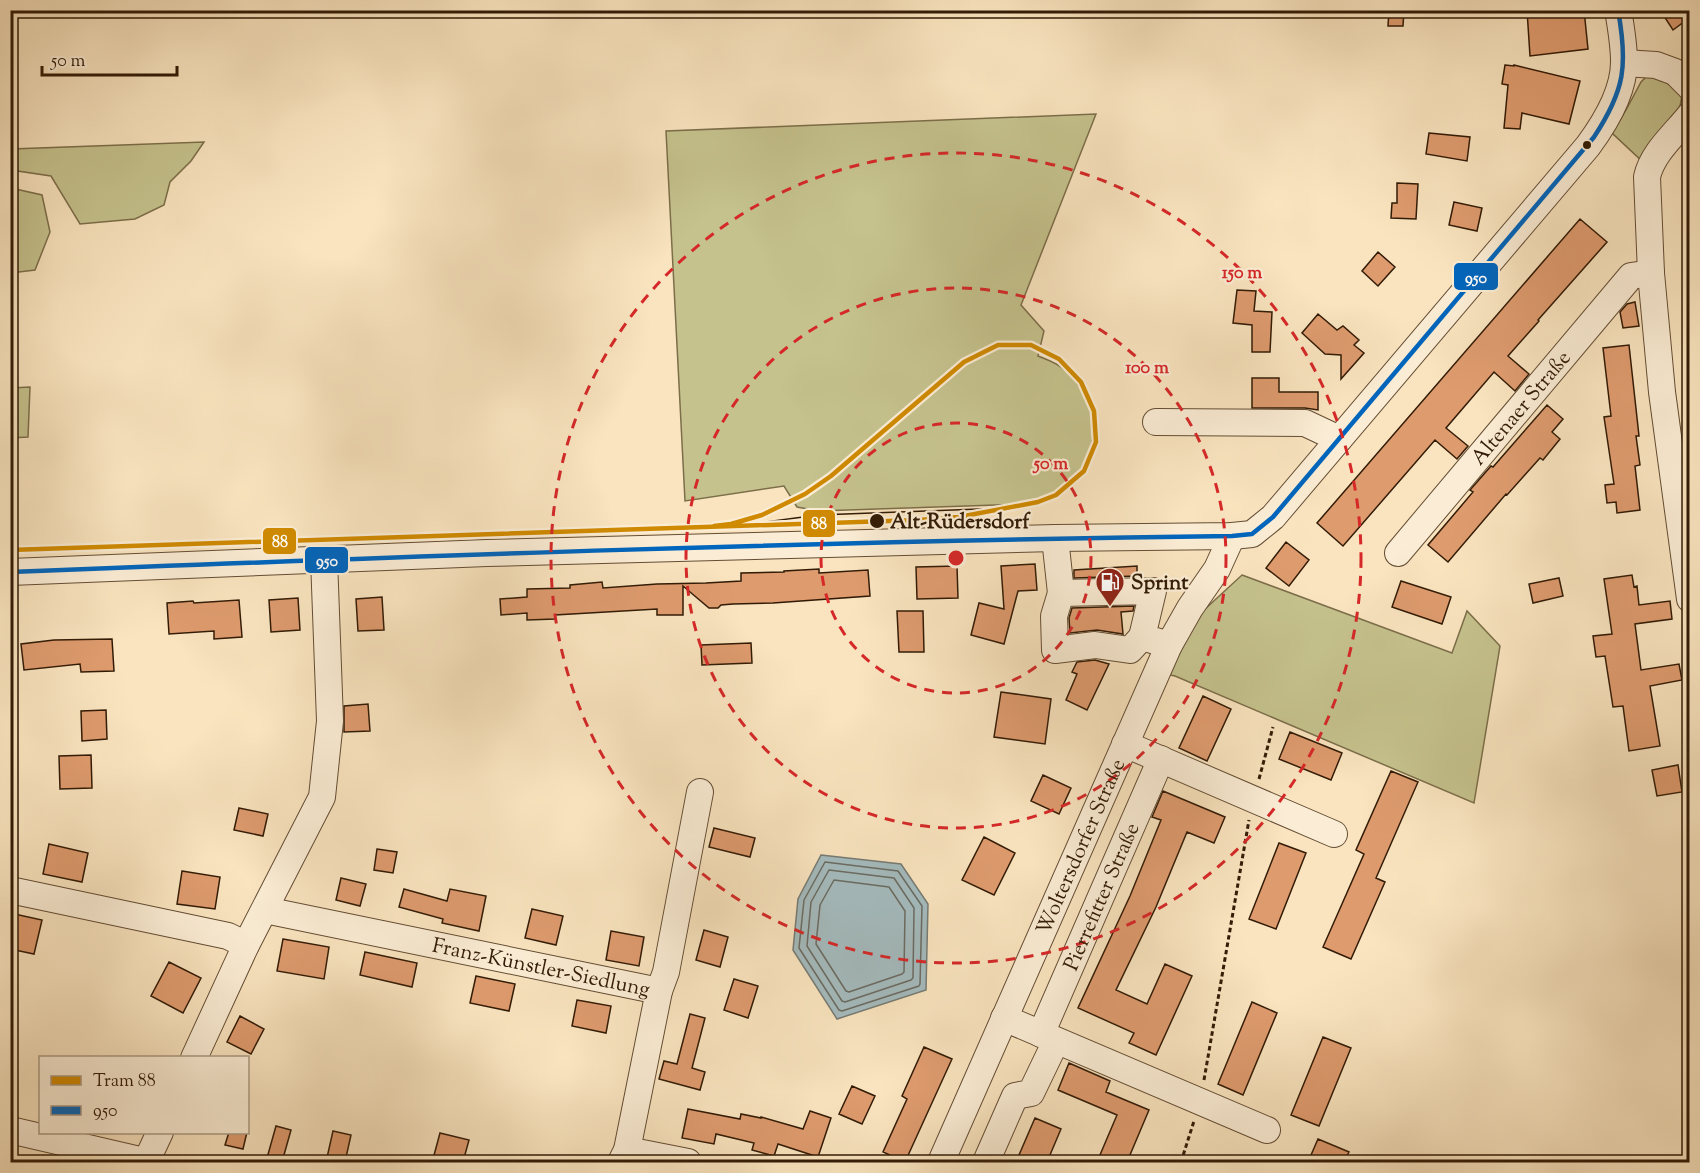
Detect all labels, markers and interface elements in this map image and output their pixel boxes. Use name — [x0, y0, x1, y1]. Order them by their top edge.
scale bar — [42, 39, 177, 77]
text: 50 m — [50, 49, 86, 75]
unlabelled marker — [1581, 139, 1593, 151]
text: 150 m — [1222, 261, 1262, 287]
line badge: 950 — [1453, 262, 1499, 291]
text: 950 — [1465, 268, 1487, 291]
street label: Altenaer Straße — [1465, 345, 1579, 473]
text: 100 m — [1125, 356, 1169, 382]
text: 50 m — [1032, 452, 1068, 478]
place label: Alt-Rüdersdorf — [890, 508, 1031, 538]
line badge: 88 — [802, 509, 836, 538]
marker: Alt-Rüdersdorf — [868, 512, 886, 530]
text: 88 — [811, 514, 827, 537]
line badge: 88 — [262, 527, 297, 555]
text: 88 — [272, 532, 288, 555]
line badge: 950 — [304, 546, 349, 574]
centre of rings — [946, 548, 966, 568]
text: 950 — [316, 551, 338, 574]
fuel station icon: Sprint — [1094, 566, 1126, 608]
place label: Sprint — [1131, 569, 1189, 599]
street label: Woltersdorfer Straße — [1030, 754, 1134, 940]
street label: Pierrefitter Straße — [1057, 819, 1148, 976]
street label: Franz-Künstler-Siedlung — [429, 932, 652, 1006]
legend — [39, 1056, 249, 1134]
text: Tram 88 — [93, 1069, 156, 1095]
text: 950 — [93, 1099, 118, 1125]

